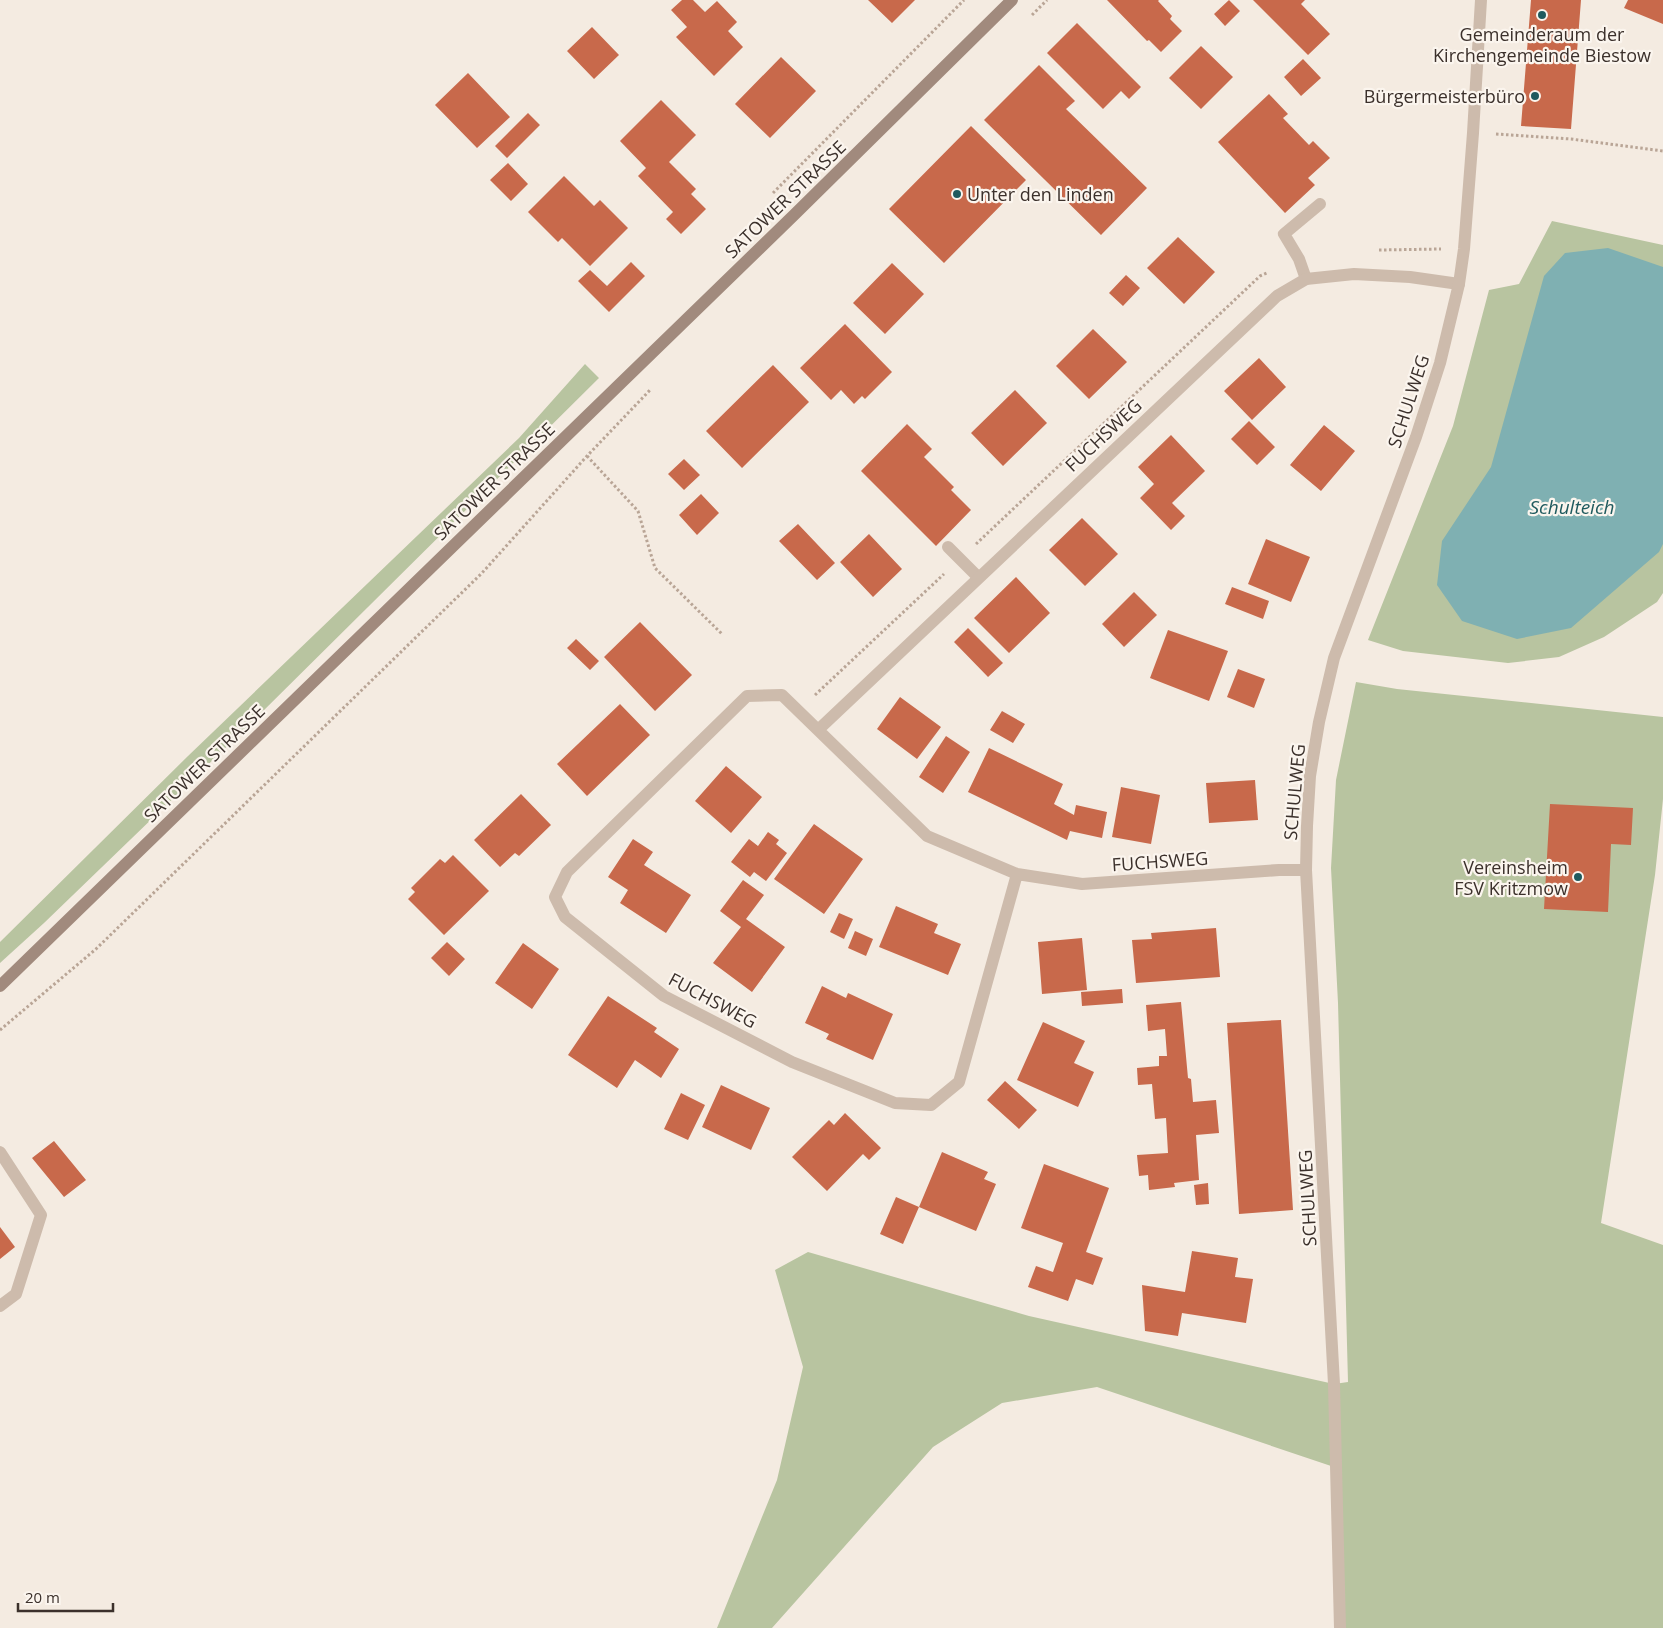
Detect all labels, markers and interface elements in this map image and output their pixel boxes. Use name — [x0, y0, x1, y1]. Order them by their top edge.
marker: Gemeinderaum der Kirchengemeinde Biestow — [1536, 9, 1548, 21]
place label: Gemeinderaum der Kirchengemeinde Biestow — [1433, 22, 1651, 67]
place label: Bürgermeisterbüro — [1364, 84, 1525, 108]
marker: Bürgermeisterbüro — [1529, 90, 1541, 102]
street label: SATOWER STRASSE — [719, 135, 851, 263]
place label: Unter den Linden — [967, 182, 1114, 206]
marker: Unter den Linden — [951, 188, 963, 200]
street label: SCHULWEG — [1382, 351, 1434, 451]
street label: FUCHSWEG — [1059, 393, 1147, 477]
street label: SATOWER STRASSE — [428, 417, 560, 545]
water label: Schulteich — [1530, 494, 1614, 520]
street label: SATOWER STRASSE — [138, 699, 270, 827]
street label: SCHULWEG — [1278, 743, 1310, 841]
street label: FUCHSWEG — [1111, 846, 1209, 876]
place label: Vereinsheim FSV Kritzmow — [1454, 855, 1568, 900]
marker: Vereinsheim FSV Kritzmow — [1572, 871, 1584, 883]
street label: FUCHSWEG — [665, 967, 761, 1033]
street label: SCHULWEG — [1292, 1149, 1322, 1247]
scale bar — [18, 1580, 112, 1612]
text: 20 m — [25, 1587, 60, 1607]

